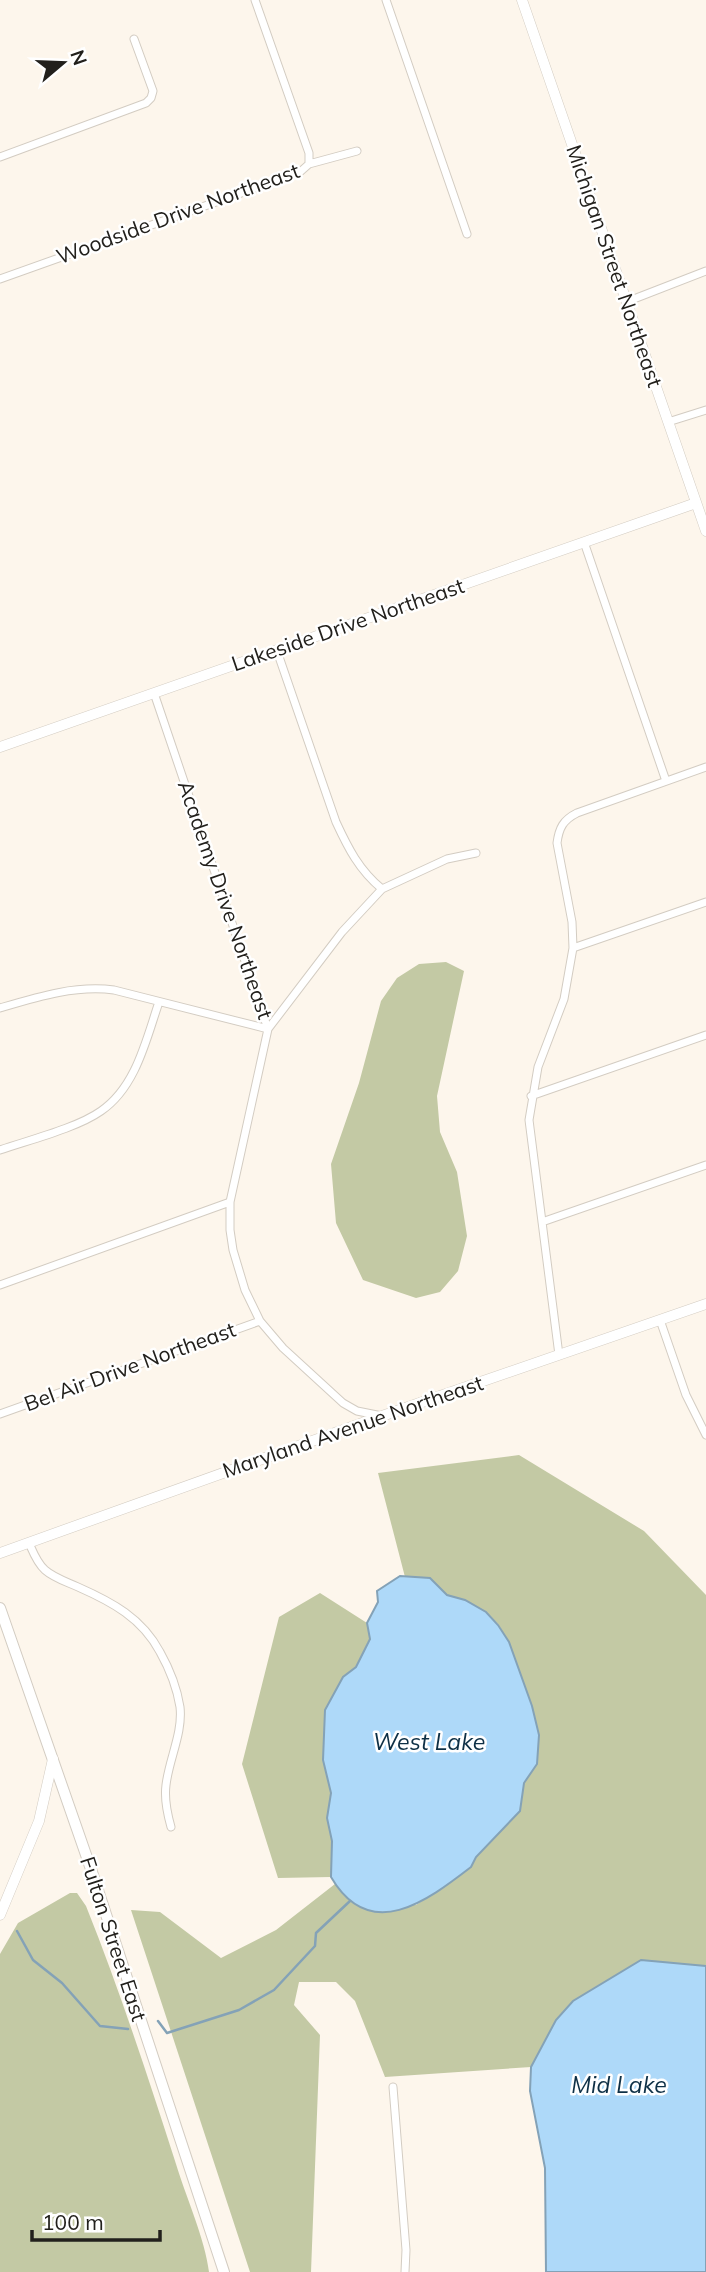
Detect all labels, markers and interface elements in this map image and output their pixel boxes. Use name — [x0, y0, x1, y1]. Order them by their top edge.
north arrow — [28, 28, 98, 98]
text: N — [65, 47, 93, 68]
street label: Michigan Street Northeast — [561, 141, 669, 390]
street label: Woodside Drive Northeast — [52, 157, 303, 269]
street label: Lakeside Drive Northeast — [228, 572, 467, 676]
street label: Academy Drive Northeast — [173, 777, 279, 1022]
street label: Bel Air Drive Northeast — [20, 1316, 239, 1416]
street label: Maryland Avenue Northeast — [219, 1369, 486, 1483]
water label: West Lake — [373, 1727, 485, 1756]
street label: Fulton Street East — [75, 1853, 153, 2024]
water label: Mid Lake — [571, 2070, 667, 2099]
scale bar — [32, 2198, 159, 2242]
text: 100 m — [42, 2209, 104, 2235]

